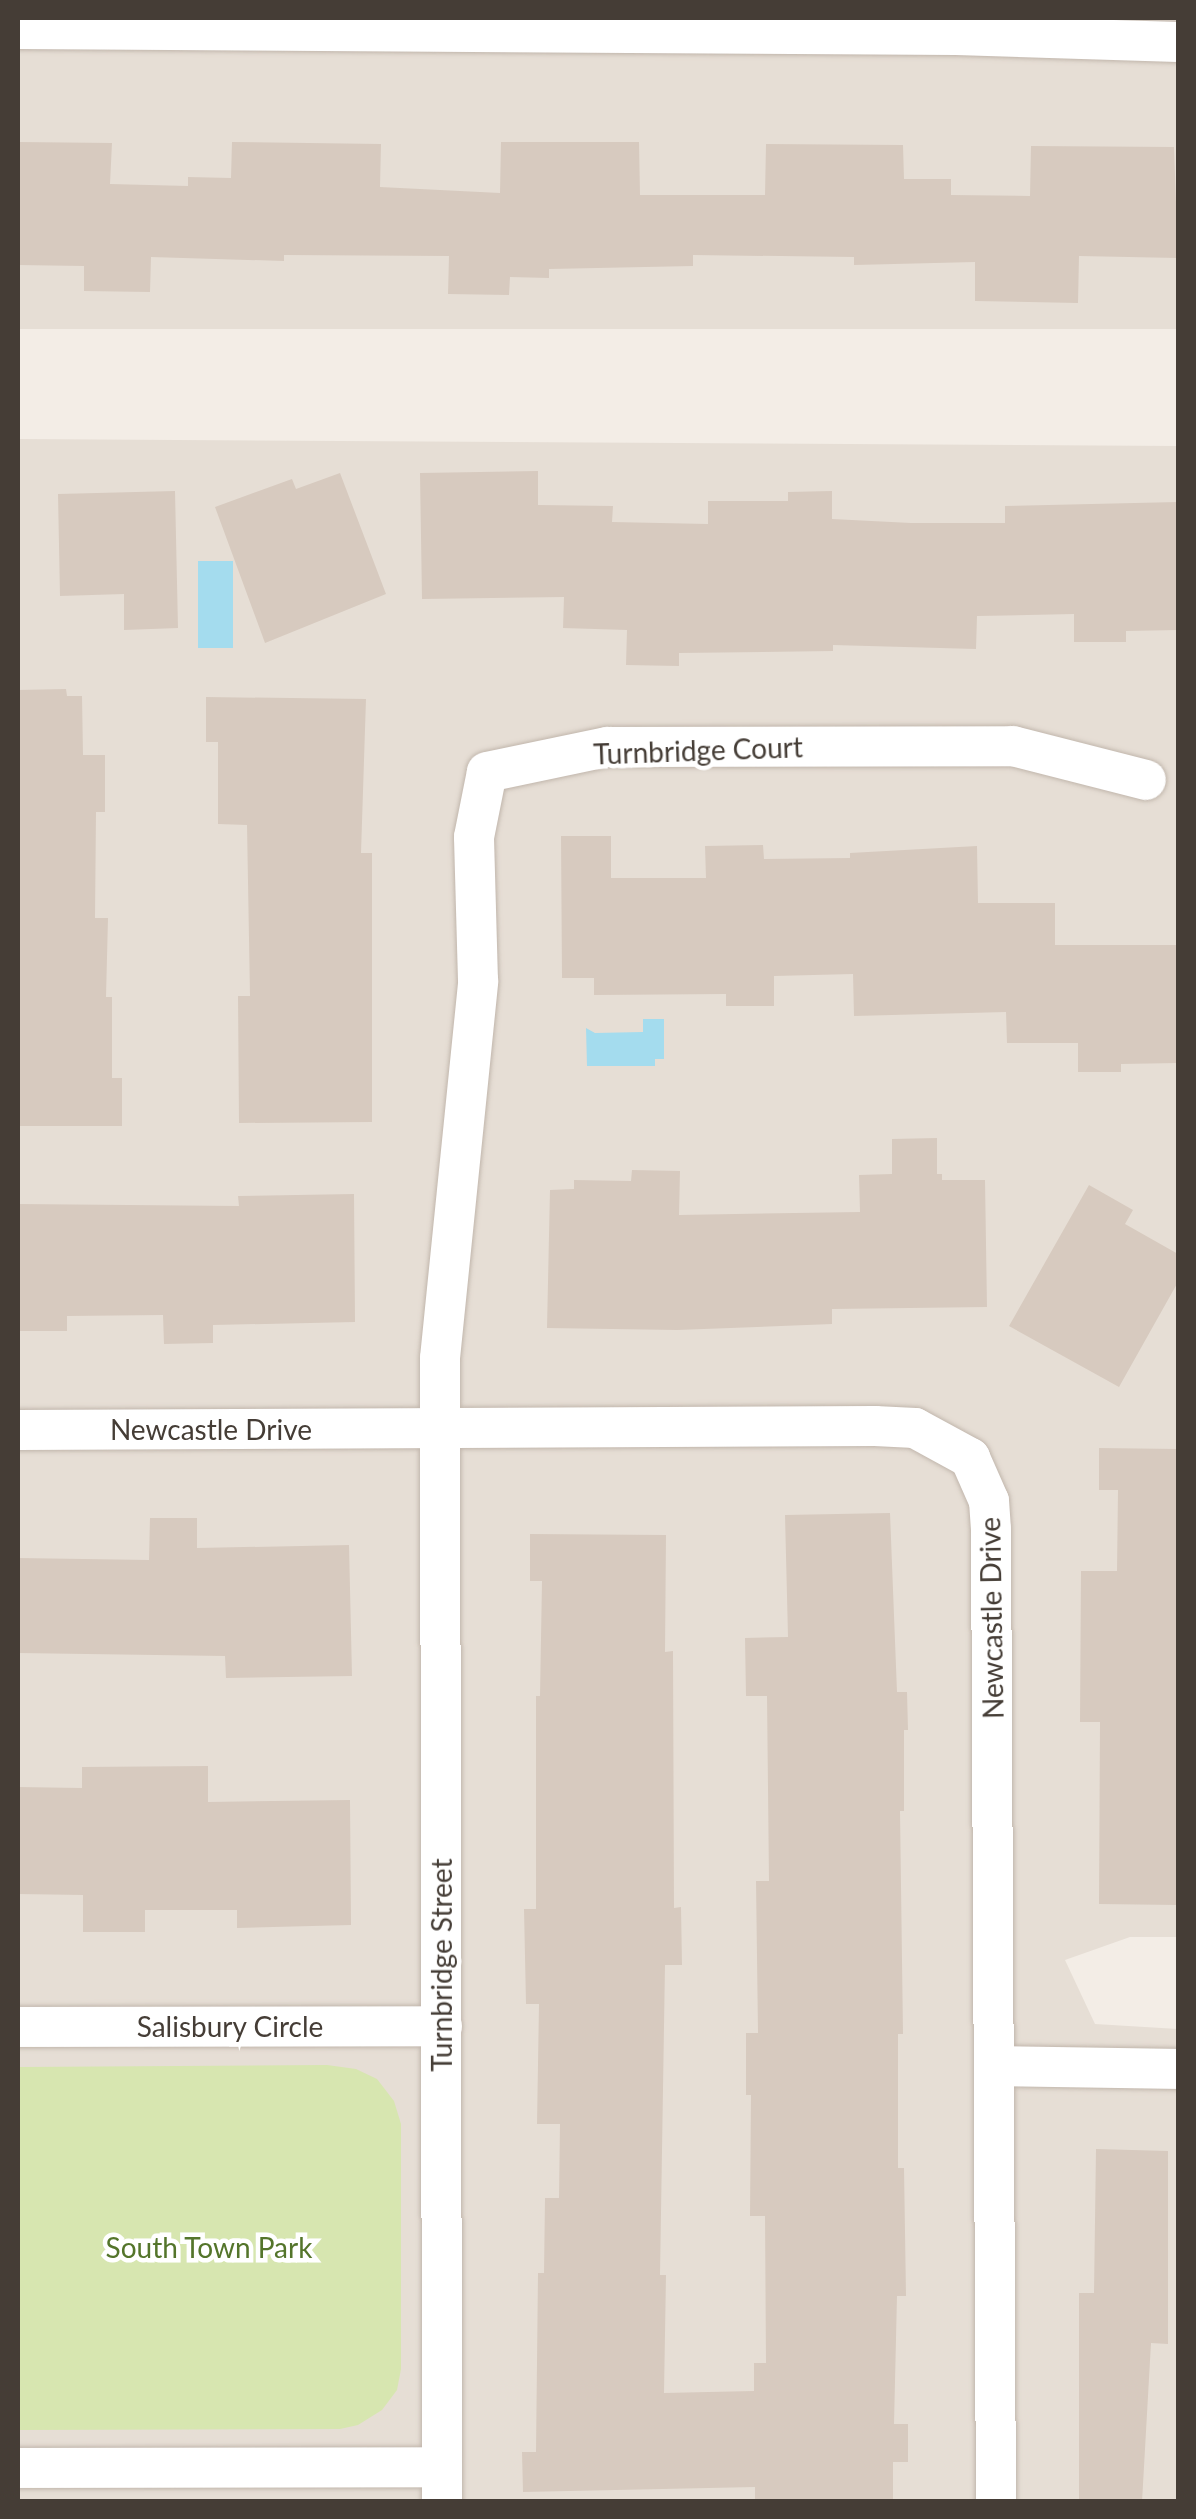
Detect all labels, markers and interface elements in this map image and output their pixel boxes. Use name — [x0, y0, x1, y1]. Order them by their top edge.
street label: Turnbridge Court — [593, 730, 803, 770]
street label: Newcastle Drive — [110, 1412, 312, 1446]
street label: Newcastle Drive — [972, 1517, 1010, 1719]
street label: Turnbridge Street — [424, 1858, 458, 2072]
street label: Salisbury Circle — [136, 2009, 324, 2043]
park label: South Town Park — [105, 2230, 313, 2264]

